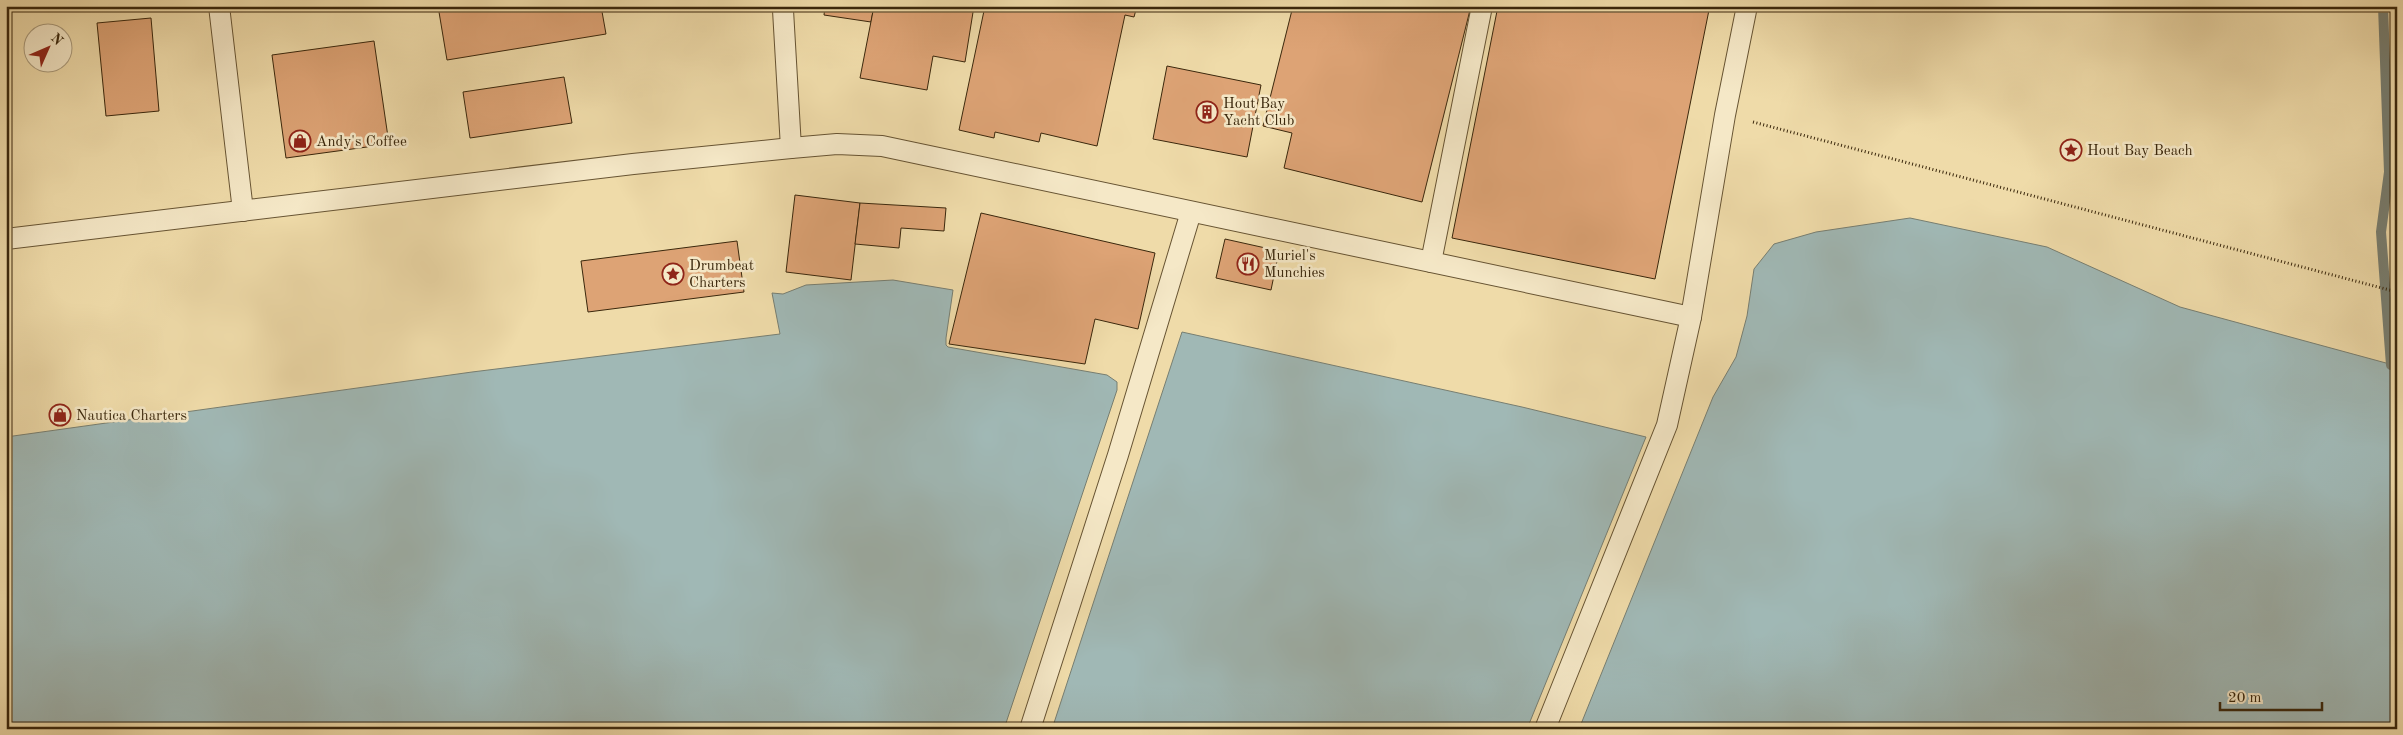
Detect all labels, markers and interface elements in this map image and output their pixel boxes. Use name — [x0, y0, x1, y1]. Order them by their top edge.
north arrow — [22, 22, 72, 72]
text: N — [48, 31, 65, 48]
place label: Hout Bay Yacht Club — [1223, 97, 1294, 129]
building icon: Hout Bay Yacht Club — [1195, 100, 1219, 124]
shop icon: Andy's Coffee — [288, 129, 312, 153]
place label: Andy's Coffee — [316, 135, 407, 150]
place icon: Hout Bay Beach — [2059, 138, 2083, 162]
place label: Hout Bay Beach — [2087, 144, 2193, 159]
place label: Muriel's Munchies — [1264, 249, 1325, 281]
restaurant icon: Muriel's Munchies — [1236, 252, 1260, 276]
place label: Drumbeat Charters — [689, 259, 754, 291]
place icon: Drumbeat Charters — [661, 262, 685, 286]
shop icon: Nautica Charters — [48, 403, 72, 427]
place label: Nautica Charters — [76, 409, 187, 424]
scale bar — [2220, 680, 2323, 712]
text: 20 m — [2228, 691, 2262, 706]

